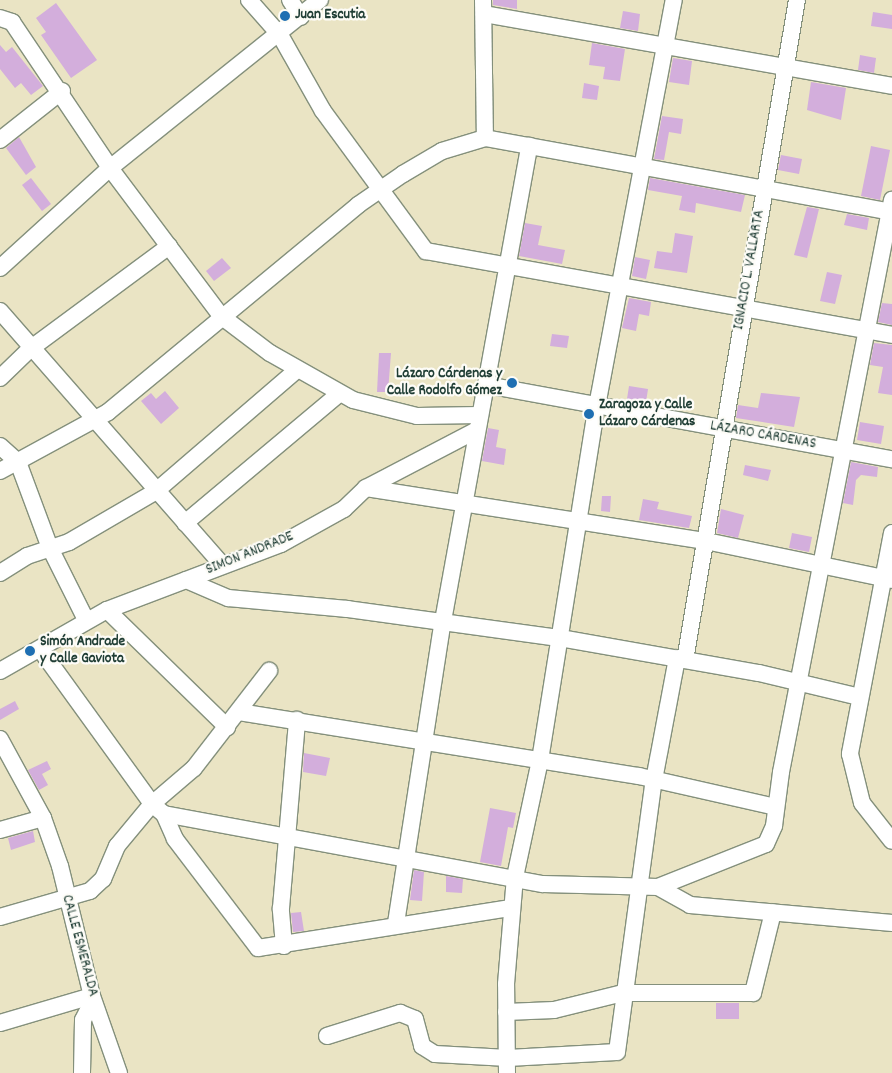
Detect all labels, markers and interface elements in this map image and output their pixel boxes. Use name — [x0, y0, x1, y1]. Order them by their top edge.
place label: Juan Escutia — [295, 7, 365, 25]
marker: Juan Escutia — [279, 10, 291, 22]
street label: IGNACIO L. VALLARTA — [731, 209, 769, 331]
place label: Lázaro Cárdenas y Calle Rodolfo Gómez — [387, 365, 502, 400]
marker: Lázaro Cárdenas y Calle Rodolfo Gómez — [506, 377, 518, 389]
place label: Zaragoza y Calle Lázaro Cárdenas — [599, 396, 695, 431]
marker: Zaragoza y Calle Lázaro Cárdenas — [583, 408, 595, 420]
street label: LÁZARO CÁRDENAS — [709, 418, 817, 454]
street label: SIMON ANDRADE — [204, 528, 296, 580]
place label: Simón Andrade y Calle Gaviota — [40, 633, 125, 668]
marker: Simón Andrade y Calle Gaviota — [24, 645, 36, 657]
street label: CALLE ESMERALDA — [57, 893, 101, 999]

